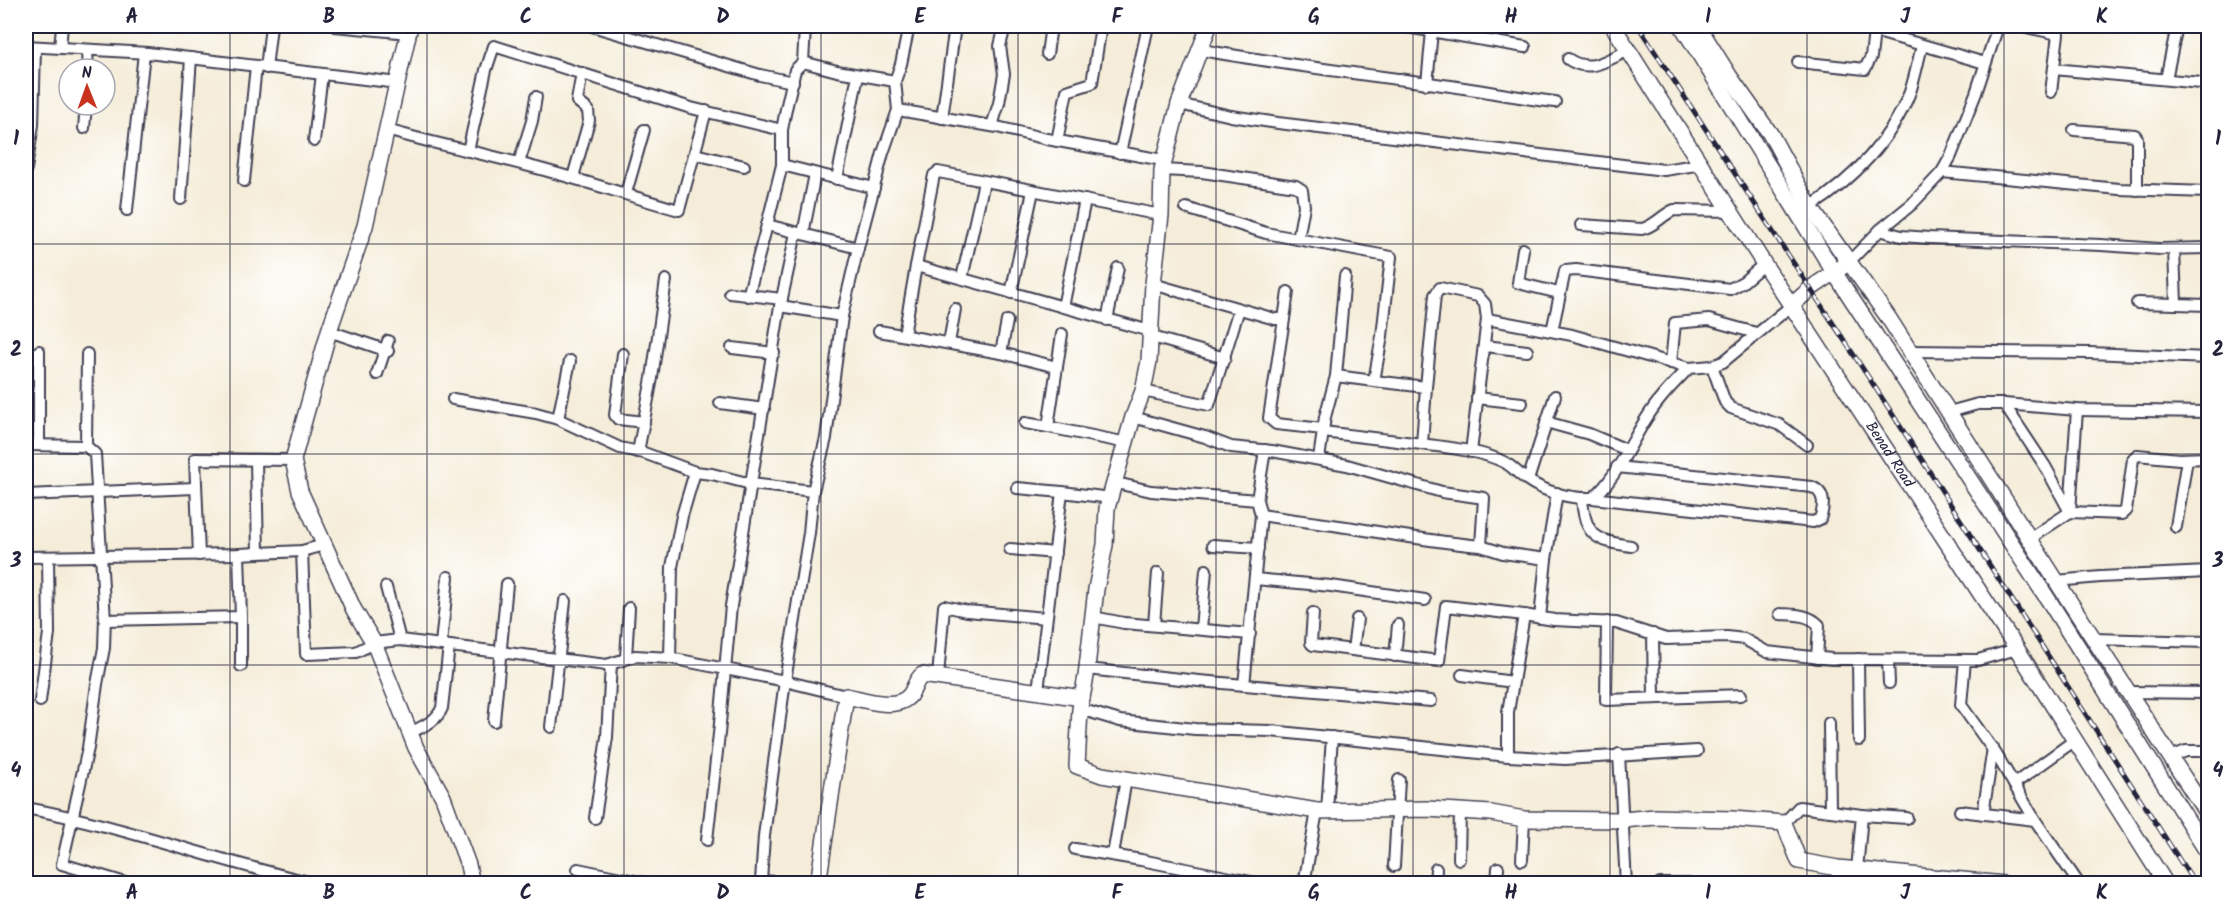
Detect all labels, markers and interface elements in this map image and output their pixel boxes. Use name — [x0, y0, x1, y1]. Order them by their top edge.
text: A — [126, 2, 138, 34]
text: B — [323, 2, 335, 34]
text: C — [520, 2, 532, 34]
text: D — [716, 2, 730, 34]
text: E — [914, 2, 926, 34]
text: F — [1112, 2, 1124, 34]
text: G — [1308, 2, 1320, 34]
text: H — [1504, 2, 1518, 34]
text: I — [1705, 2, 1711, 34]
text: J — [1900, 2, 1911, 34]
text: K — [2096, 2, 2108, 34]
north arrow — [57, 57, 117, 117]
text: N — [81, 61, 92, 86]
text: 1 — [13, 124, 19, 156]
text: 1 — [2215, 124, 2221, 156]
text: 2 — [10, 335, 22, 367]
text: 2 — [2212, 335, 2224, 367]
street label: Benad Road — [1859, 417, 1920, 493]
text: 3 — [10, 546, 22, 578]
text: 3 — [2212, 546, 2224, 578]
text: 4 — [11, 756, 22, 788]
text: 4 — [2213, 756, 2224, 788]
text: A — [126, 878, 138, 909]
text: B — [323, 878, 335, 909]
text: C — [520, 878, 532, 909]
text: D — [716, 878, 730, 909]
text: E — [914, 878, 926, 909]
text: F — [1112, 878, 1124, 909]
text: G — [1308, 878, 1320, 909]
text: H — [1504, 878, 1518, 909]
text: I — [1705, 878, 1711, 909]
text: J — [1900, 878, 1911, 909]
text: K — [2096, 878, 2108, 909]

